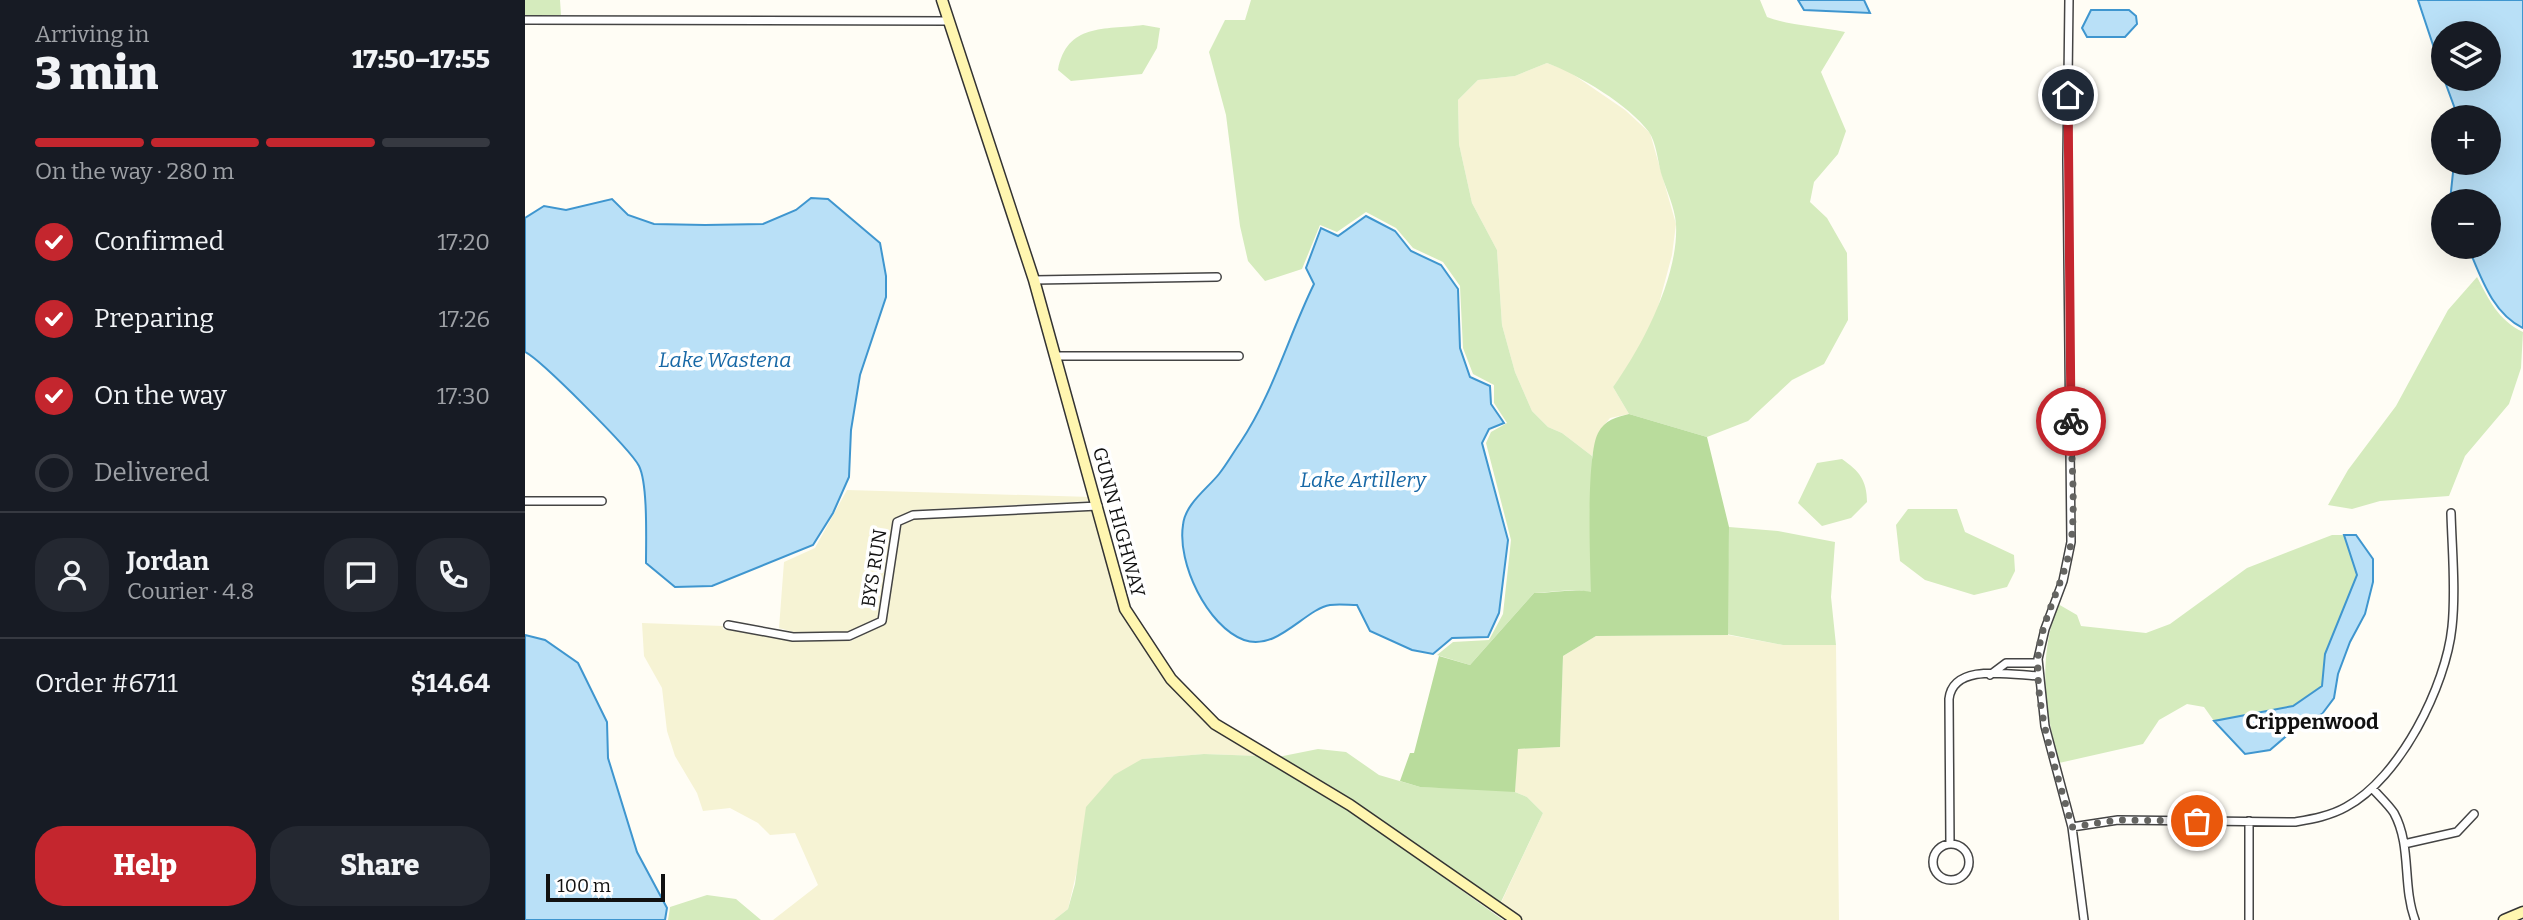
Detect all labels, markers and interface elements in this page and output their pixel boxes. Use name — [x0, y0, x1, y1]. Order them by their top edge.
text: Arriving in — [35, 20, 149, 48]
map controls — [2431, 21, 2501, 259]
button: layers — [2431, 21, 2501, 91]
text: 17:50–17:55 — [352, 44, 490, 75]
text: 3 min — [35, 46, 158, 101]
pin — [2038, 65, 2098, 125]
icon: home — [2049, 76, 2087, 114]
button: + — [2431, 105, 2501, 175]
text: On the way · 280 m — [35, 157, 234, 185]
button: − — [2431, 189, 2501, 259]
icon: check — [35, 223, 73, 261]
text: Confirmed — [94, 226, 224, 257]
text: 17:20 — [437, 228, 490, 256]
icon: check — [35, 300, 73, 338]
text: Preparing — [94, 303, 214, 334]
text: 17:26 — [438, 305, 490, 333]
water label: Lake Wastena — [659, 347, 791, 373]
icon: check — [35, 377, 73, 415]
text: On the way — [94, 380, 227, 411]
text: 17:30 — [437, 382, 490, 410]
courier — [2036, 386, 2106, 456]
icon: bike — [2052, 402, 2090, 440]
street label: GUNN HIGHWAY — [1088, 445, 1150, 600]
text: Delivered — [94, 457, 209, 488]
water label: Lake Artillery — [1300, 467, 1427, 493]
street label: BYS RUN — [856, 527, 892, 609]
button: person — [35, 538, 109, 612]
button: chat — [324, 538, 398, 612]
button: phone — [416, 538, 490, 612]
text: Jordan — [127, 546, 209, 577]
text: Courier · 4.8 — [127, 577, 254, 605]
text: Order #6711 — [35, 668, 178, 699]
text: $14.64 — [410, 668, 490, 699]
district label: Crippenwood — [2245, 709, 2379, 735]
pin — [2167, 791, 2227, 851]
icon: bag — [2178, 802, 2216, 840]
button: Help — [35, 826, 256, 906]
button: Share — [270, 826, 490, 906]
scale bar — [546, 871, 665, 903]
text: 100 m — [557, 874, 611, 897]

